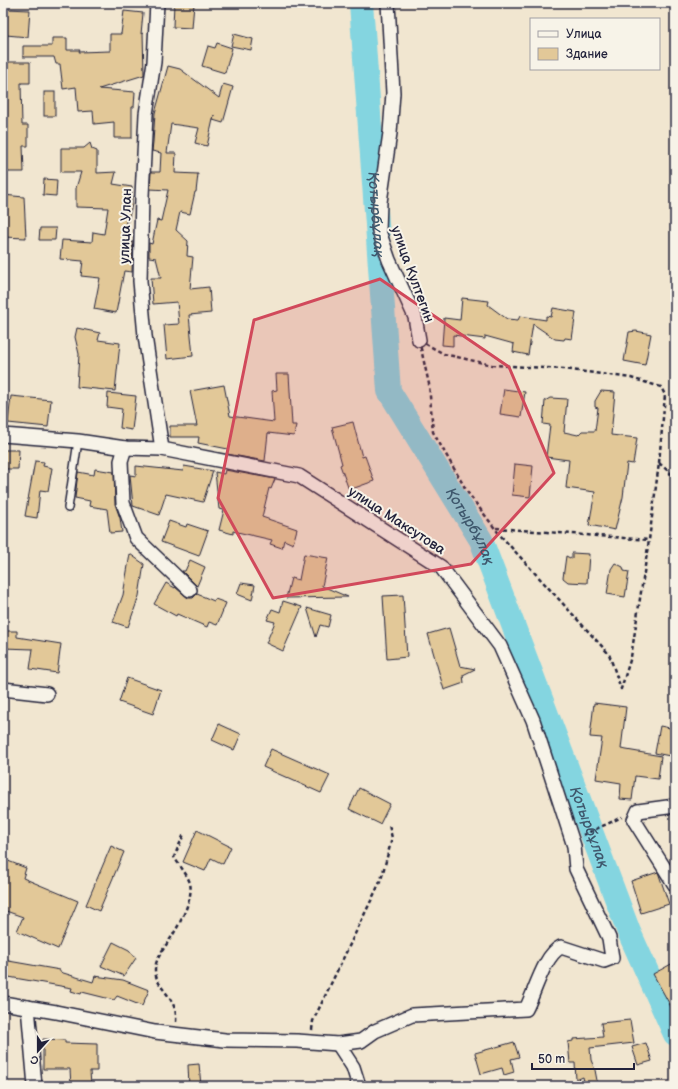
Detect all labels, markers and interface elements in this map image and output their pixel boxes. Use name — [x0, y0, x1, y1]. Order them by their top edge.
legend — [530, 18, 660, 70]
text: Улица — [566, 27, 602, 42]
text: Здание — [566, 47, 608, 62]
water label: Қотырбұлақ — [363, 171, 388, 258]
street label: улица Улан — [116, 188, 135, 264]
street label: улица Култегин — [387, 224, 438, 325]
street label: улица Максутова — [345, 483, 449, 558]
water label: Қотырбұлақ — [441, 484, 499, 568]
water label: Қотырбұлақ — [565, 784, 613, 871]
north arrow — [18, 1031, 58, 1071]
scale bar — [532, 1045, 634, 1071]
text: С — [28, 1052, 40, 1067]
text: 50 m — [538, 1052, 565, 1067]

